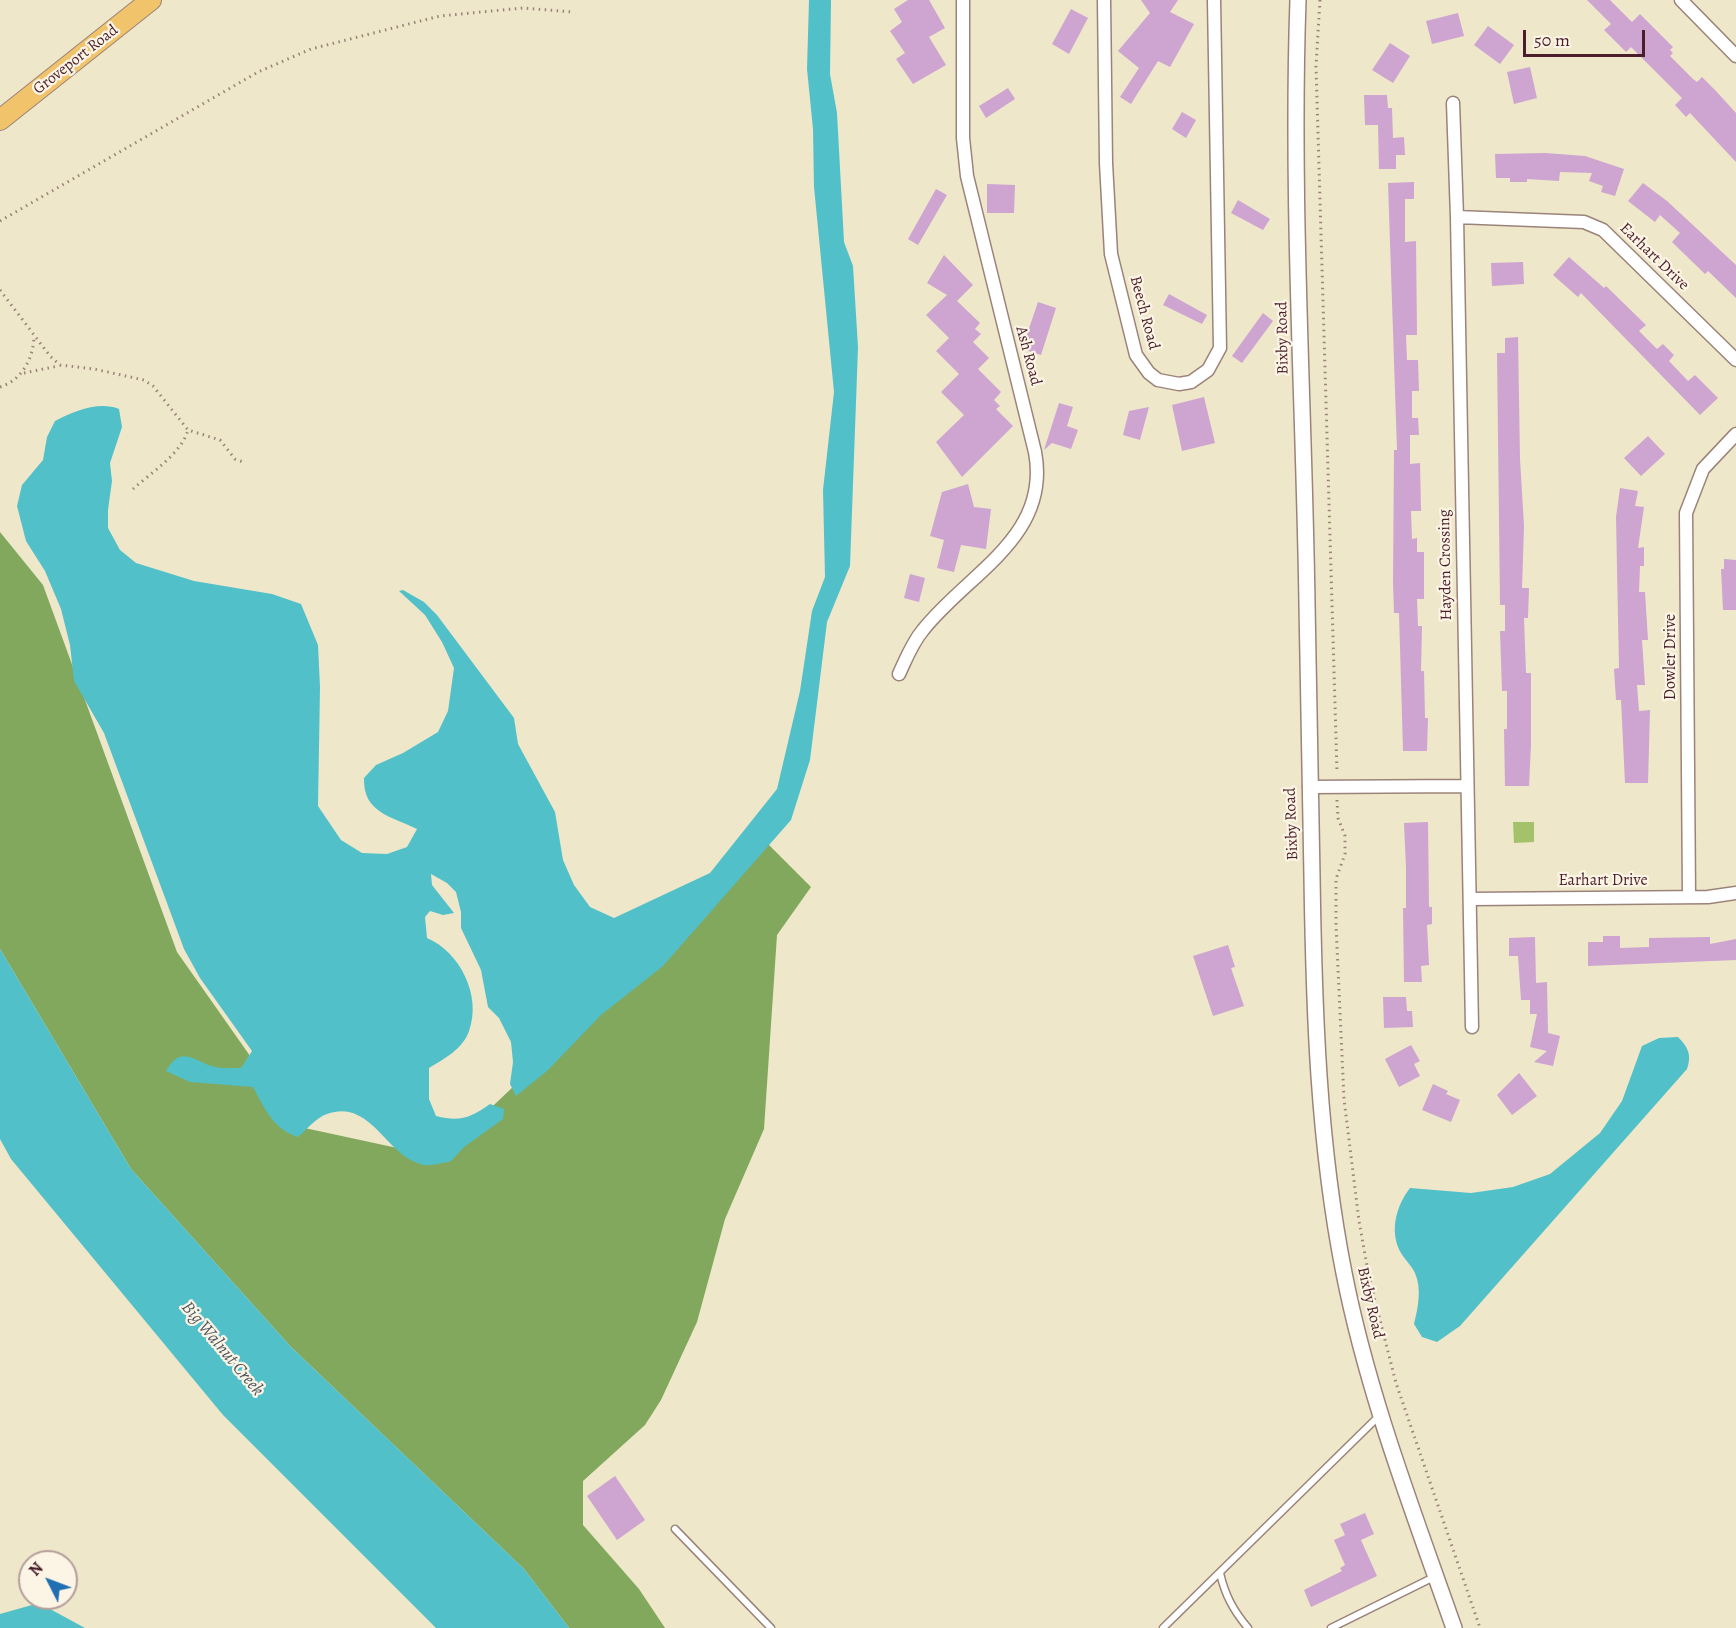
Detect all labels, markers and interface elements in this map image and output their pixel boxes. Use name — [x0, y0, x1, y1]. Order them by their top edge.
scale bar — [1526, 18, 1648, 56]
street label: Groveport Road — [30, 21, 122, 99]
text: 50 m — [1534, 28, 1570, 52]
street label: Earhart Drive — [1615, 219, 1693, 295]
street label: Beech Road — [1125, 274, 1163, 352]
street label: Bixby Road — [1273, 301, 1293, 375]
street label: Ash Road — [1011, 324, 1045, 388]
street label: Hayden Crossing — [1435, 509, 1457, 621]
street label: Dowler Drive — [1661, 614, 1681, 700]
street label: Bixby Road — [1281, 787, 1303, 861]
street label: Earhart Drive — [1558, 871, 1648, 891]
street label: Bixby Road — [1352, 1265, 1388, 1341]
water label: Big Walnut Creek — [176, 1297, 268, 1401]
north arrow — [18, 1550, 78, 1610]
text: N — [24, 1558, 48, 1581]

